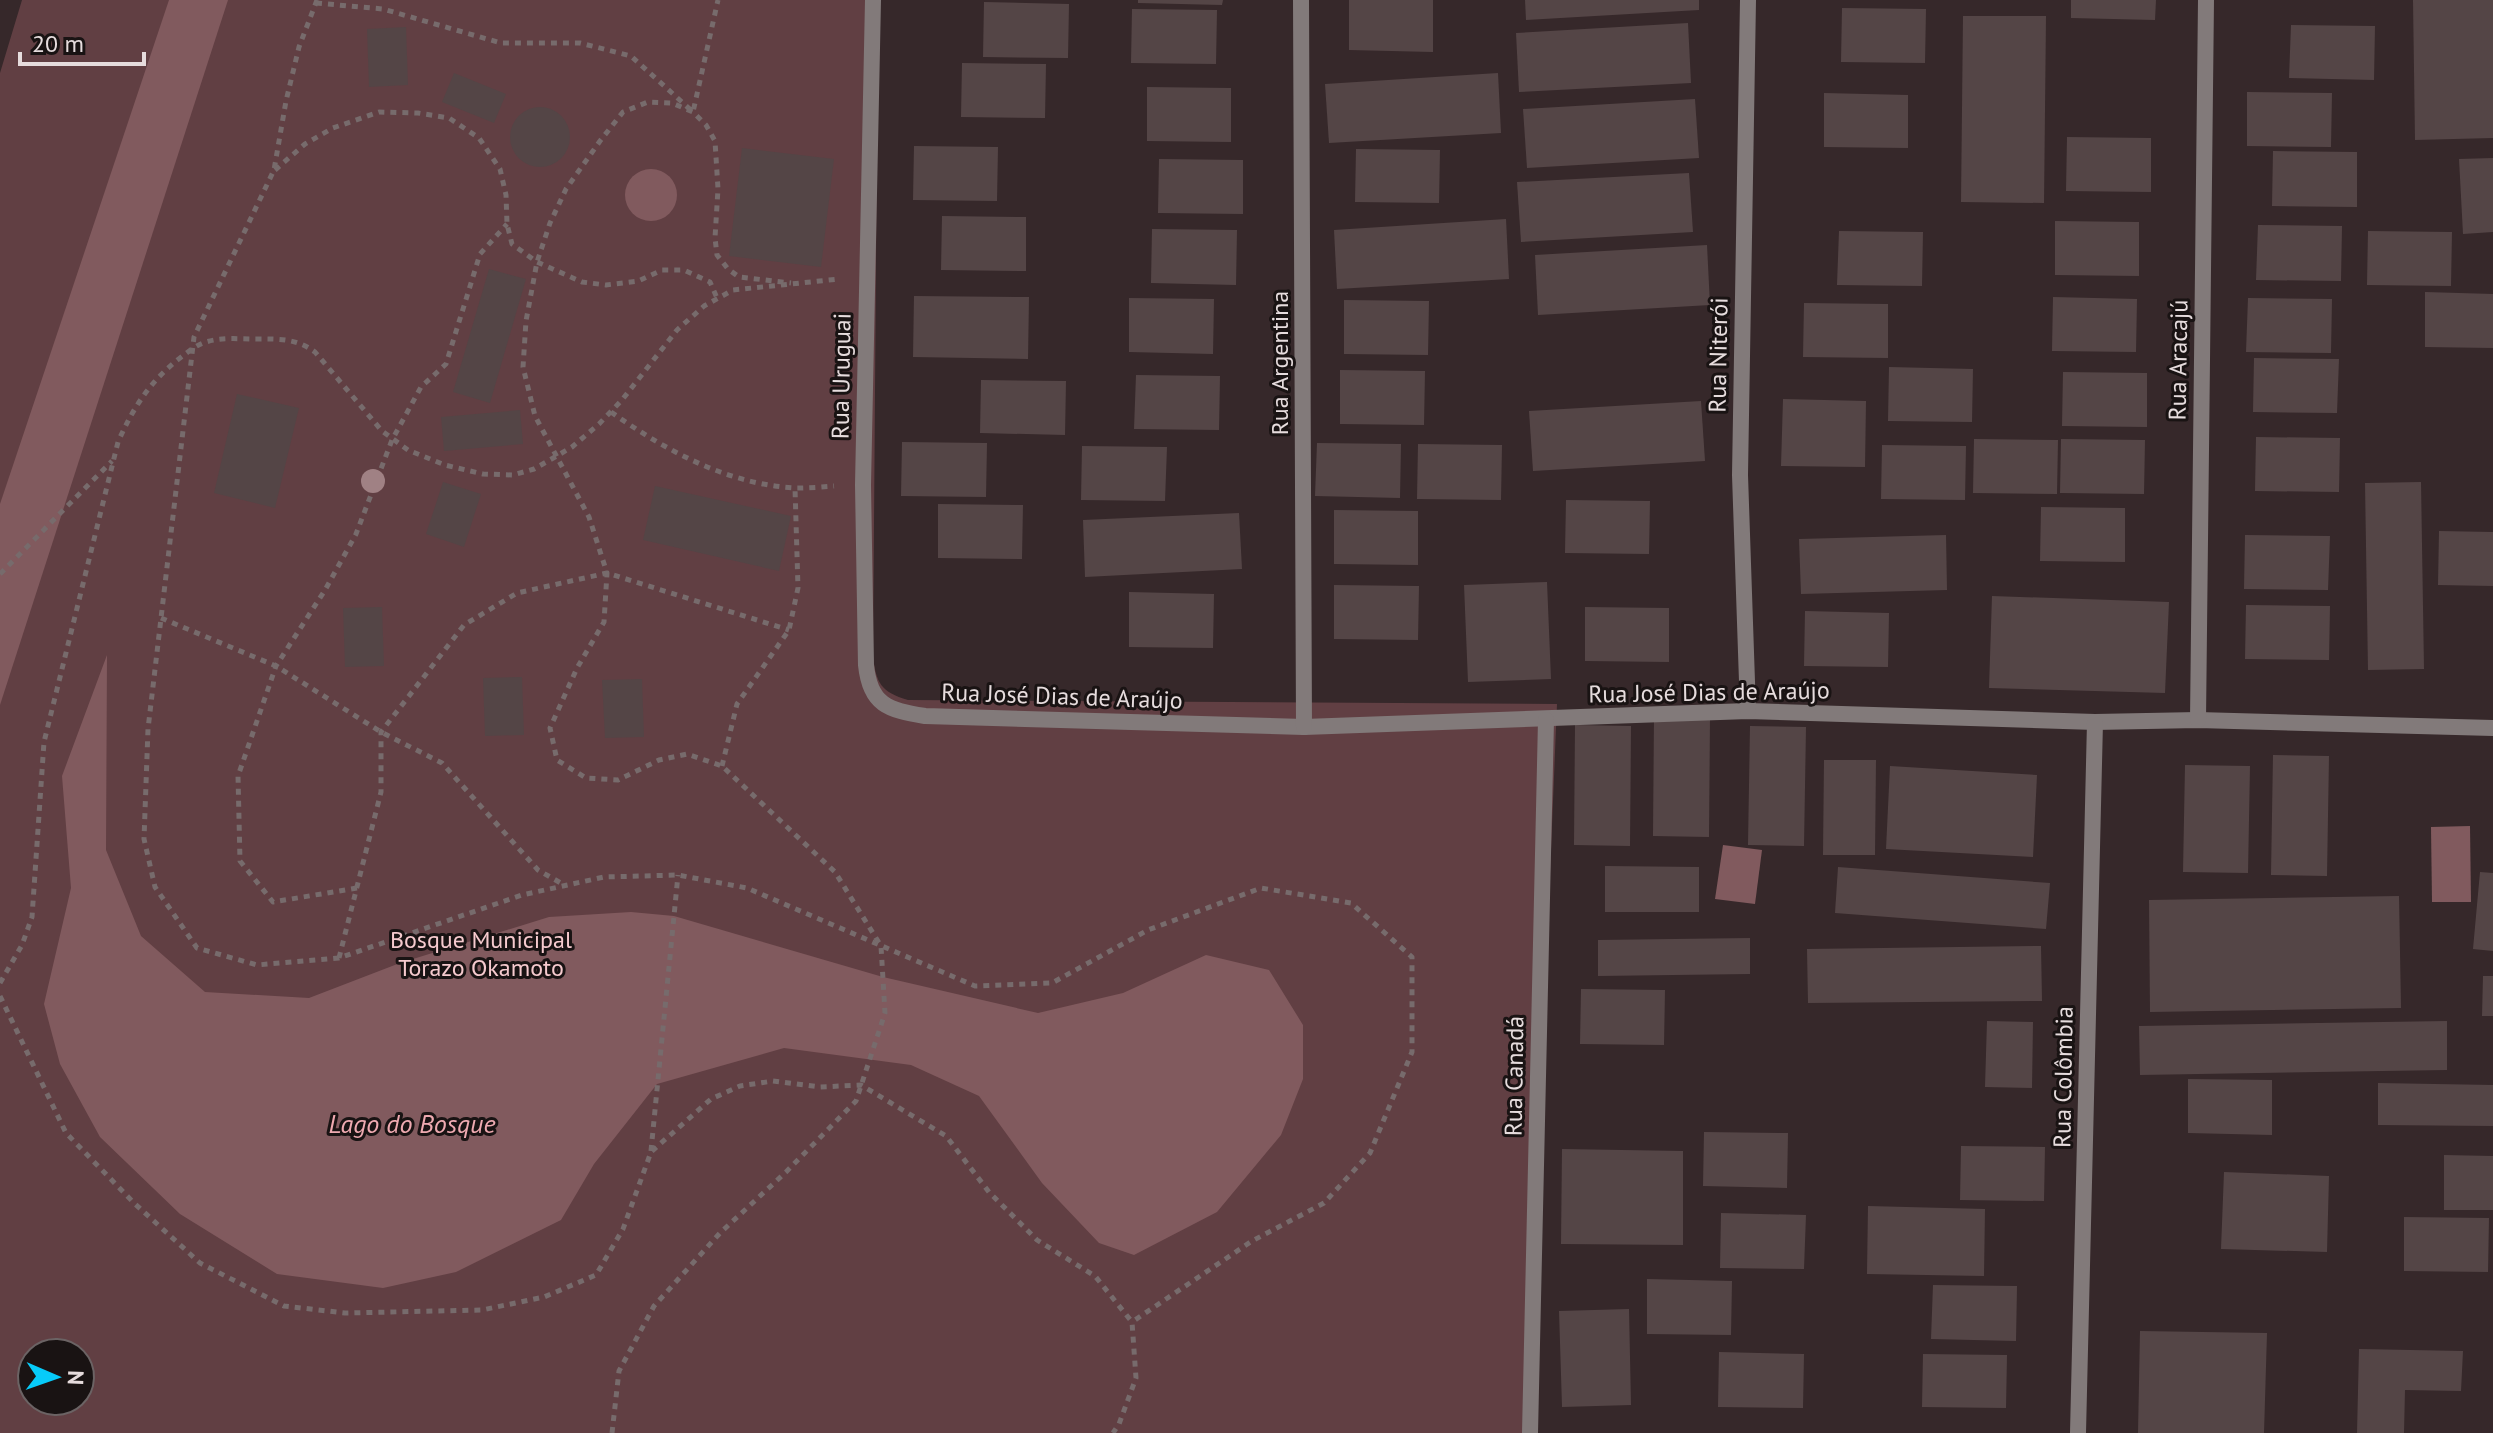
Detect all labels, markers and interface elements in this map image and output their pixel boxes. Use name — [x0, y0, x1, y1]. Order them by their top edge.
scale bar — [20, 16, 144, 66]
text: 20 m — [32, 28, 84, 59]
street label: Rua Argentina — [1264, 291, 1295, 435]
street label: Rua Niterói — [1701, 297, 1735, 413]
street label: Rua Aracajú — [2161, 299, 2195, 421]
street label: Rua Uruguai — [824, 313, 858, 439]
street label: Rua José Dias de Araújo — [1588, 674, 1830, 710]
street label: Rua José Dias de Araújo — [941, 676, 1183, 716]
park label: Bosque Municipal Torazo Okamoto — [390, 924, 572, 983]
street label: Rua Colômbia — [2046, 1006, 2080, 1148]
street label: Rua Canadá — [1497, 1016, 1531, 1136]
water label: Lago do Bosque — [329, 1107, 495, 1140]
north arrow — [16, 1337, 96, 1417]
text: N — [62, 1370, 90, 1385]

